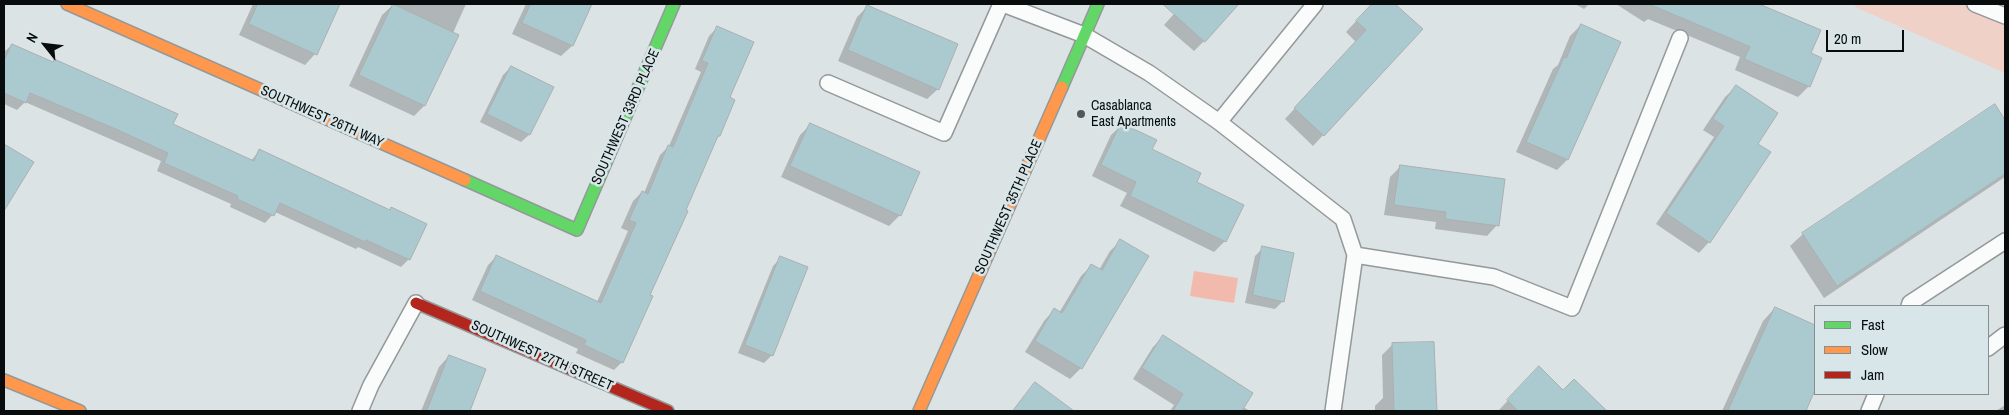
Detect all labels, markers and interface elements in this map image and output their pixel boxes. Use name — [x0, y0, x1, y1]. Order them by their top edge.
north arrow — [20, 20, 70, 70]
scale bar — [1829, 20, 1906, 52]
text: 20 m — [1834, 28, 1861, 49]
text: N — [22, 30, 42, 46]
street label: SOUTHWEST 33RD PLACE — [588, 47, 664, 187]
street label: SOUTHWEST 26TH WAY — [258, 82, 386, 152]
place label: Casablanca East Apartments — [1091, 98, 1176, 130]
marker: Casablanca East Apartments — [1075, 108, 1087, 120]
street label: SOUTHWEST 35TH PLACE — [972, 137, 1046, 277]
legend — [1814, 305, 1989, 395]
text: Fast — [1861, 314, 1884, 335]
street label: SOUTHWEST 27TH STREET — [469, 317, 615, 395]
text: Slow — [1861, 339, 1888, 360]
text: Jam — [1861, 364, 1884, 385]

